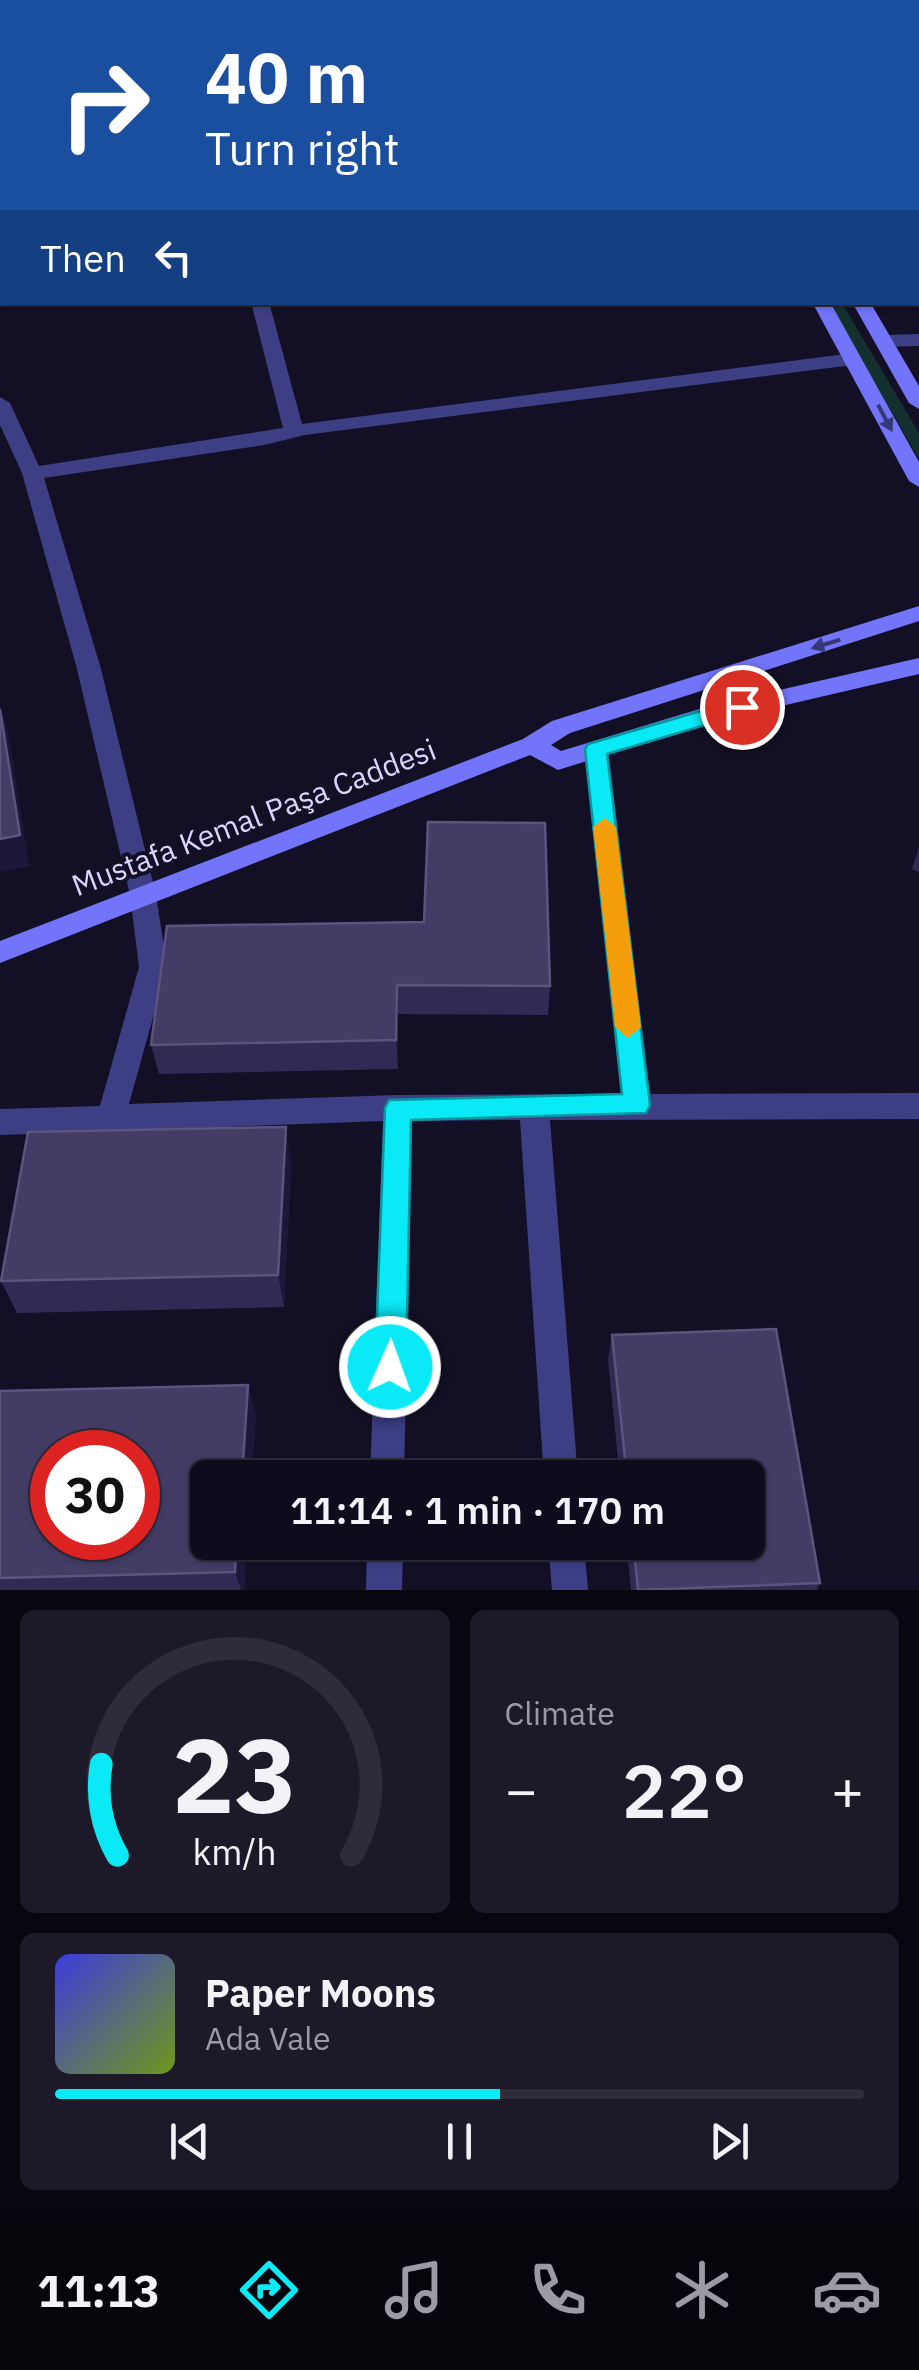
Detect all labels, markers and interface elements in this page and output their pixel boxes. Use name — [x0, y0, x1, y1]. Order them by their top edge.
text: 40 m — [205, 31, 368, 122]
icon: right — [40, 40, 170, 170]
text: Turn right — [205, 119, 400, 177]
icon: left — [146, 230, 201, 285]
text: Then — [40, 233, 126, 282]
one-way arrow — [876, 404, 893, 433]
one-way arrow — [811, 637, 841, 652]
pin — [700, 665, 785, 750]
icon: arrive — [715, 680, 770, 735]
street label: Mustafa Kemal Paşa Caddesi — [66, 729, 441, 904]
position arrow — [338, 1315, 442, 1419]
speed limit sign: 30 — [30, 1430, 160, 1560]
text: 11:14 · 1 min · 170 m — [290, 1485, 665, 1534]
text: Climate — [505, 1692, 615, 1734]
text: 23 — [172, 1706, 297, 1842]
text: 22° — [622, 1741, 747, 1839]
text: − — [505, 1754, 538, 1825]
text: + — [831, 1754, 864, 1825]
text: km/h — [193, 1828, 277, 1875]
text: Paper Moons — [205, 1968, 436, 2017]
text: Ada Vale — [205, 2017, 331, 2059]
icon: previous — [162, 2114, 217, 2169]
icon: pause — [432, 2114, 487, 2169]
icon: next — [702, 2114, 757, 2169]
icon: directions — [234, 2255, 304, 2325]
icon: music — [379, 2255, 449, 2325]
icon: phone — [523, 2255, 593, 2325]
icon: climate — [667, 2255, 737, 2325]
icon: car — [812, 2255, 882, 2325]
text: 11:13 — [37, 2261, 160, 2319]

